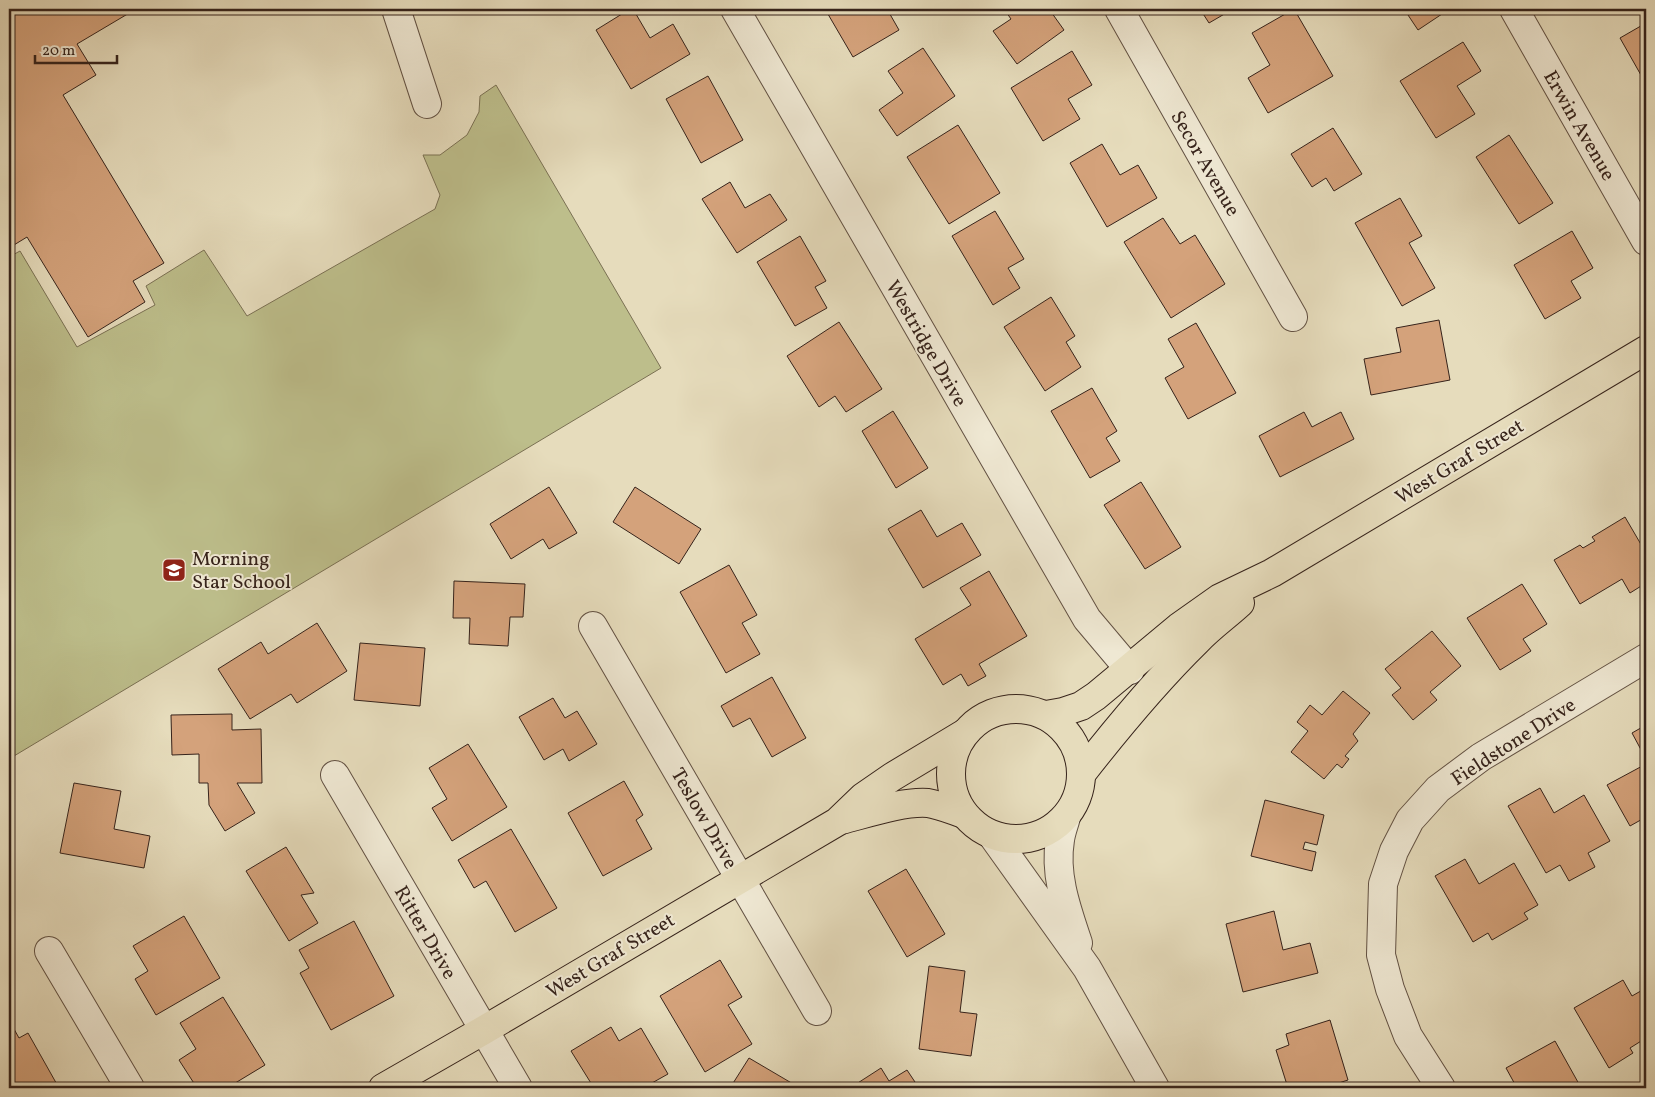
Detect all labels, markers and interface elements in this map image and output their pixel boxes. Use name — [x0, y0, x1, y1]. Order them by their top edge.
scale bar — [35, 32, 118, 64]
text: 20 m — [42, 41, 75, 62]
street label: Erwin Avenue — [1535, 66, 1621, 186]
street label: Secor Avenue — [1163, 106, 1246, 222]
street label: Westridge Drive — [878, 276, 973, 412]
street label: West Graf Street — [1390, 413, 1530, 512]
place label: Morning Star School — [192, 546, 291, 597]
school or university icon: Morning Star School — [161, 557, 187, 583]
street label: Fieldstone Drive — [1446, 692, 1582, 794]
street label: Teslow Drive — [663, 763, 744, 875]
street label: Ritter Drive — [386, 881, 462, 985]
street label: West Graf Street — [541, 907, 681, 1006]

